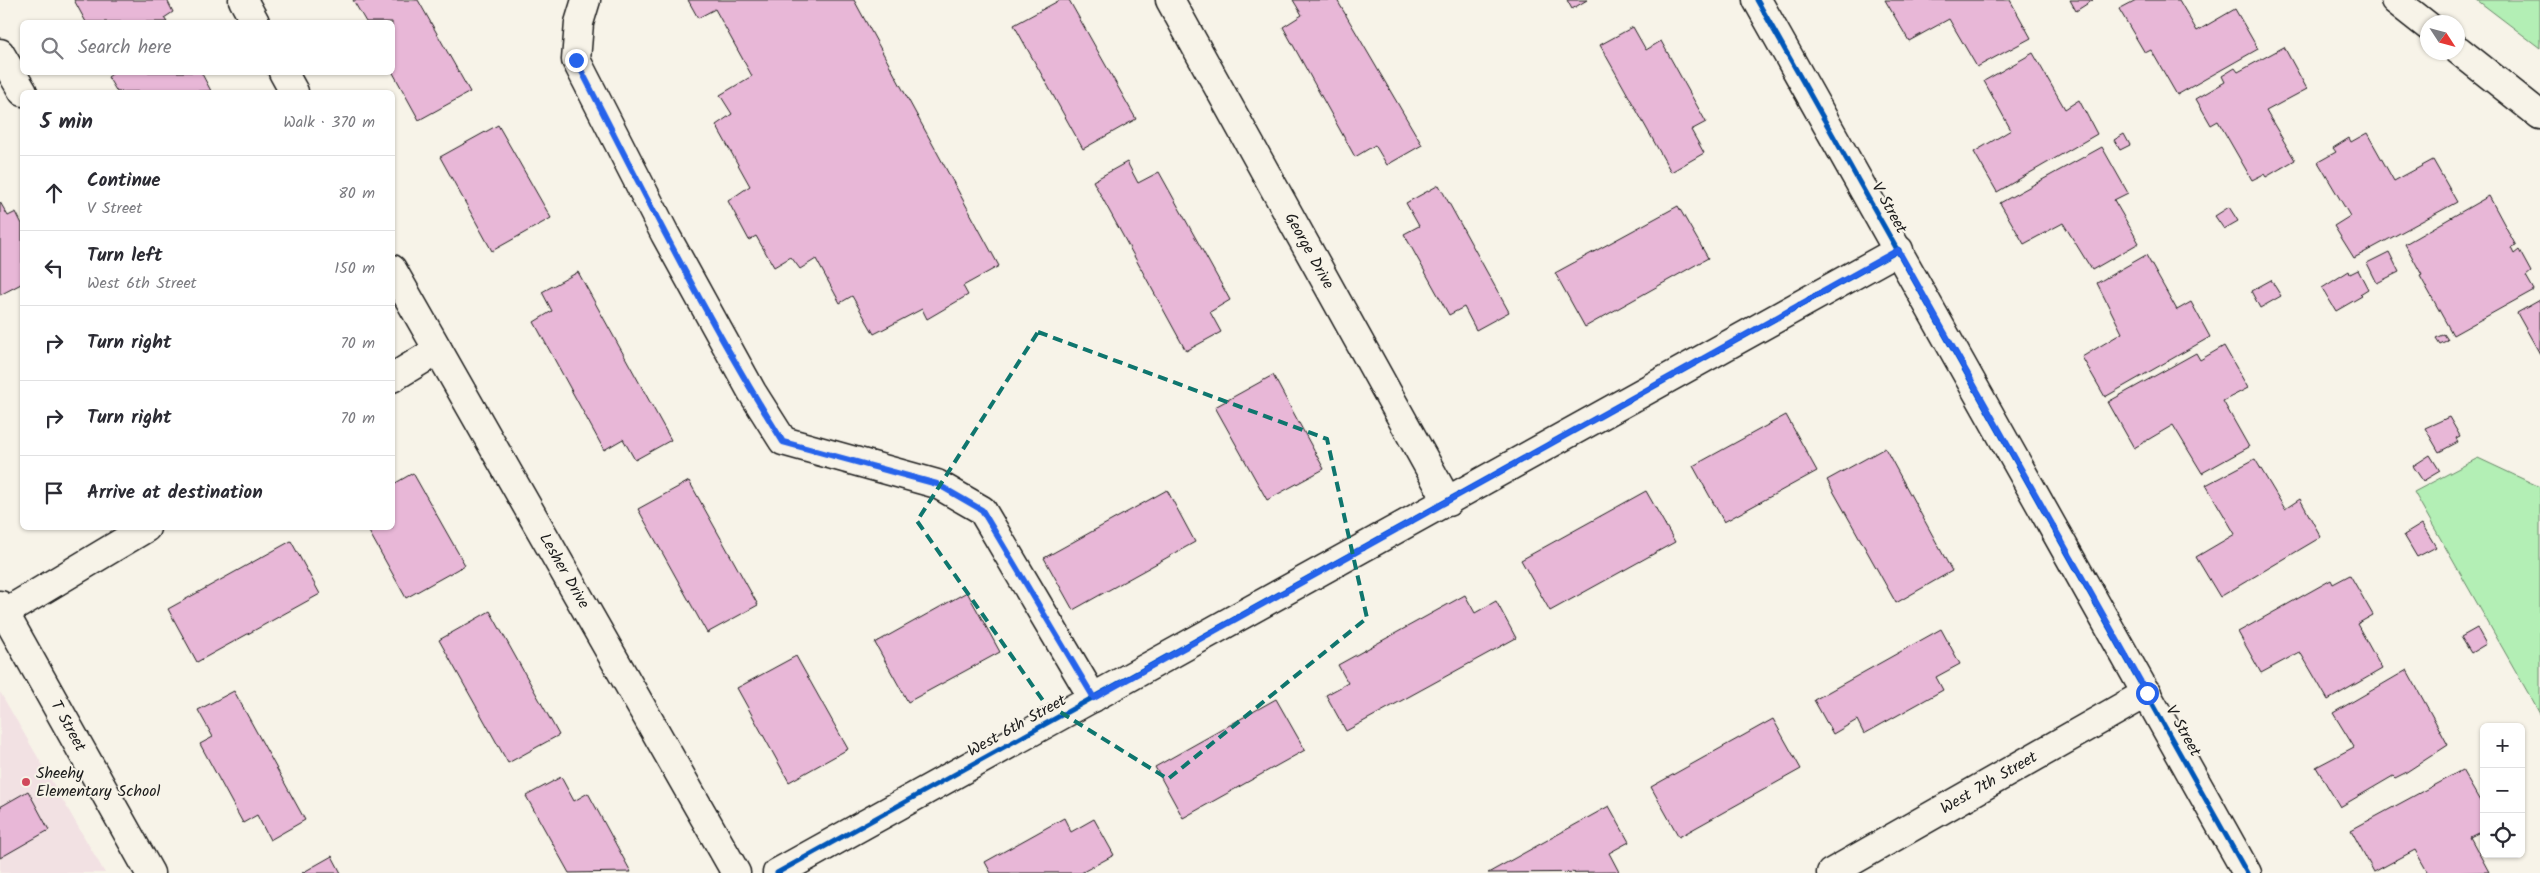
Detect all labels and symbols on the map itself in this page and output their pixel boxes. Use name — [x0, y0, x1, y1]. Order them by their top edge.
north arrow — [2420, 15, 2465, 60]
route end — [565, 49, 588, 72]
street label: V Street — [1865, 178, 1914, 239]
street label: George Drive — [1278, 208, 1340, 294]
street label: Lesher Drive — [532, 529, 596, 613]
route start — [2136, 682, 2159, 705]
street label: West 6th Street — [963, 688, 1072, 764]
street label: T Street — [44, 696, 93, 757]
street label: V Street — [2159, 701, 2208, 762]
street label: West 7th Street — [1936, 745, 2043, 821]
place label: Sheehy Elementary School — [36, 761, 161, 804]
marker: Sheehy Elementary School — [20, 776, 32, 788]

